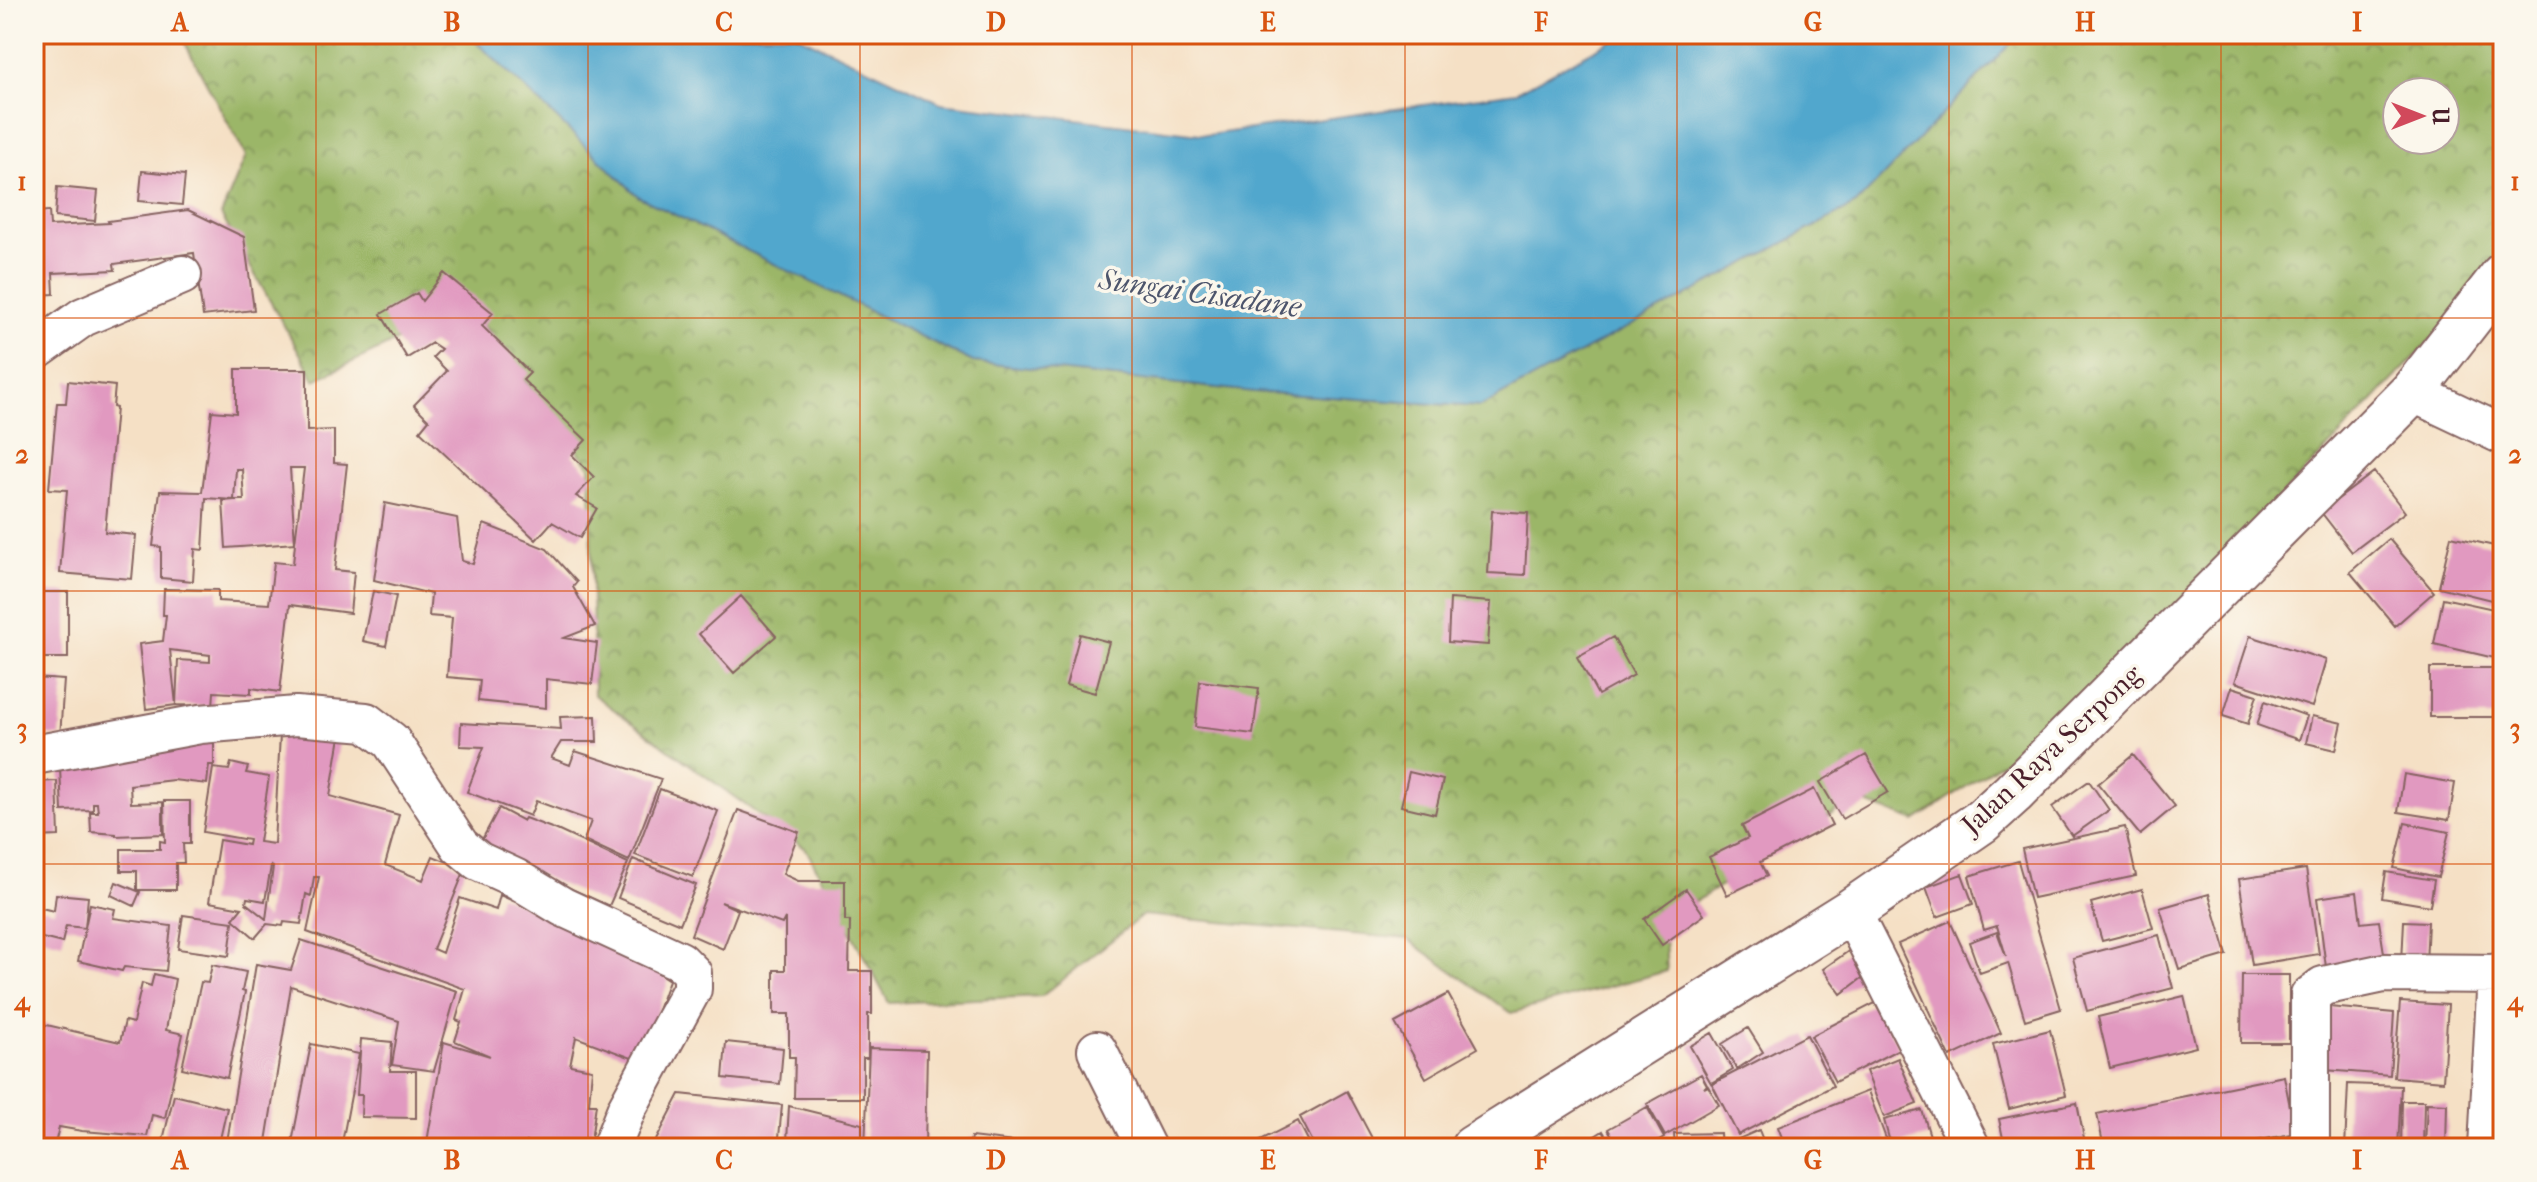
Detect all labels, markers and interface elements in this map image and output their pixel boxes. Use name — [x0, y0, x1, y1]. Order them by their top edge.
text: A — [170, 7, 190, 38]
text: B — [444, 7, 461, 38]
text: C — [715, 7, 733, 38]
text: D — [986, 7, 1006, 38]
text: E — [1260, 7, 1276, 38]
text: F — [1533, 7, 1548, 38]
text: G — [1804, 7, 1822, 38]
text: H — [2075, 7, 2096, 38]
text: I — [2352, 7, 2362, 38]
north arrow — [2381, 76, 2461, 156]
text: U — [2427, 106, 2453, 125]
text: 1 — [17, 166, 27, 197]
text: 1 — [2510, 166, 2520, 197]
water label: Sungai Cisadane — [1096, 262, 1304, 325]
text: 2 — [15, 439, 29, 470]
text: 2 — [2508, 439, 2522, 470]
street label: Jalan Raya Serpong — [1953, 657, 2149, 843]
text: 3 — [17, 713, 27, 744]
text: 3 — [2510, 713, 2520, 744]
text: 4 — [13, 986, 31, 1018]
text: 4 — [2506, 986, 2524, 1018]
text: A — [170, 1145, 190, 1176]
text: B — [444, 1145, 461, 1176]
text: C — [715, 1145, 733, 1176]
text: D — [986, 1145, 1006, 1176]
text: E — [1260, 1145, 1276, 1176]
text: F — [1533, 1145, 1548, 1176]
text: G — [1804, 1145, 1822, 1176]
text: H — [2075, 1145, 2096, 1176]
text: I — [2352, 1145, 2362, 1176]

